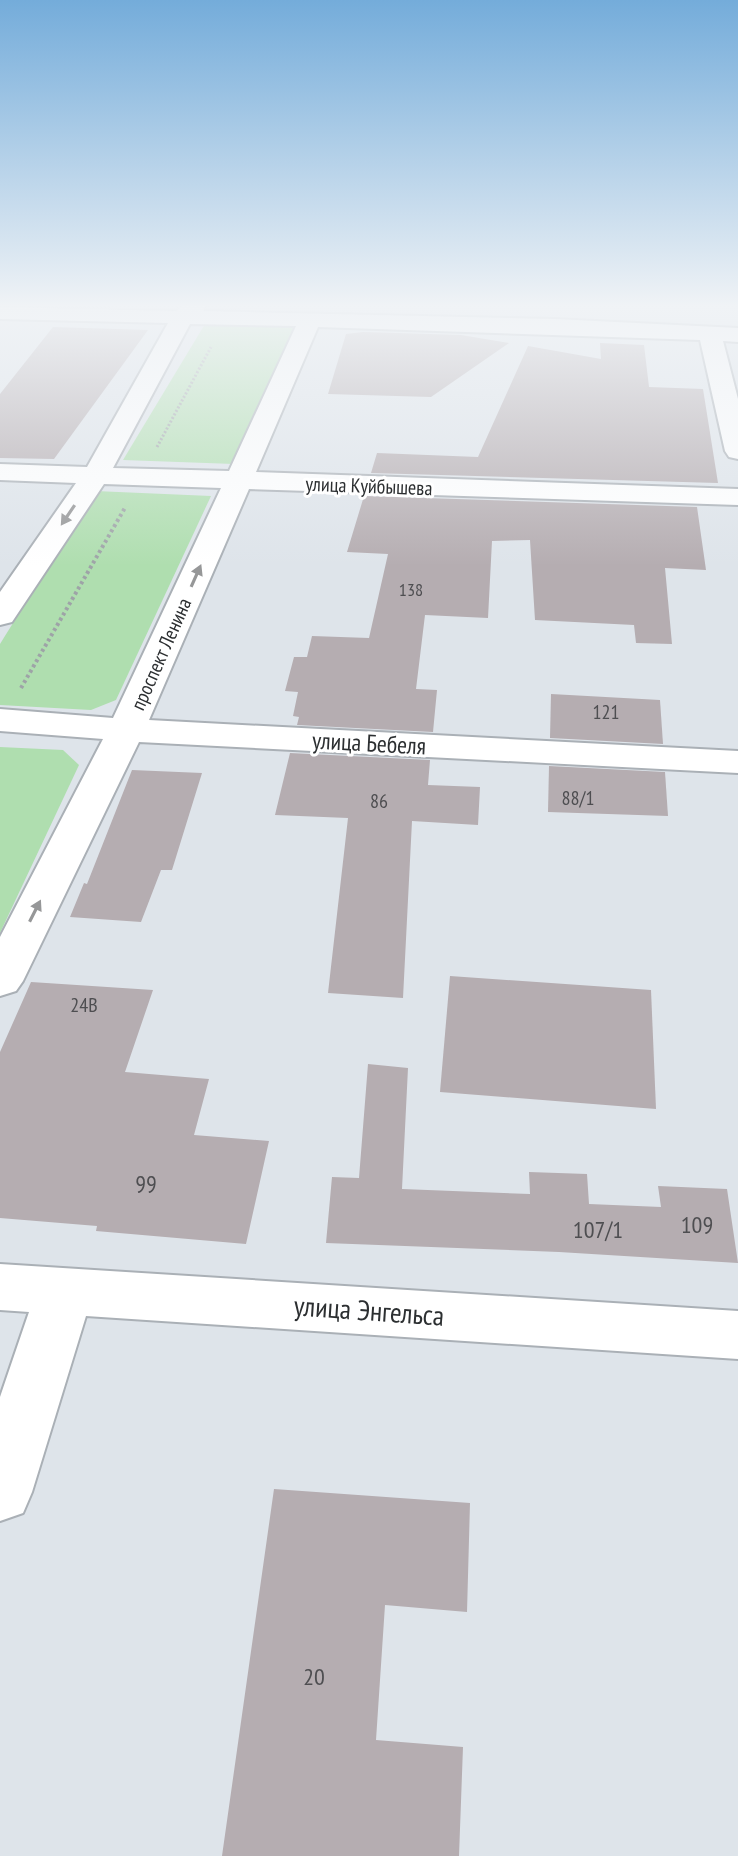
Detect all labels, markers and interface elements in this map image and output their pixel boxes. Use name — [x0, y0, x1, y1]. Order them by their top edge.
street label: улица Куйбышева — [305, 471, 433, 501]
one-way arrow — [61, 504, 76, 525]
one-way arrow — [189, 564, 203, 588]
house number: 138 — [399, 578, 423, 601]
street label: проспект Ленина — [125, 594, 197, 714]
house number: 121 — [593, 699, 620, 725]
street label: улица Бебеля — [311, 725, 427, 761]
house number: 88/1 — [562, 785, 594, 811]
house number: 86 — [370, 788, 388, 814]
one-way arrow — [28, 900, 42, 923]
house number: 24В — [70, 992, 98, 1018]
house number: 99 — [135, 1168, 157, 1199]
house number: 109 — [681, 1209, 713, 1240]
house number: 107/1 — [573, 1214, 623, 1245]
street label: улица Энгельса — [293, 1286, 445, 1334]
house number: 20 — [303, 1661, 325, 1692]

